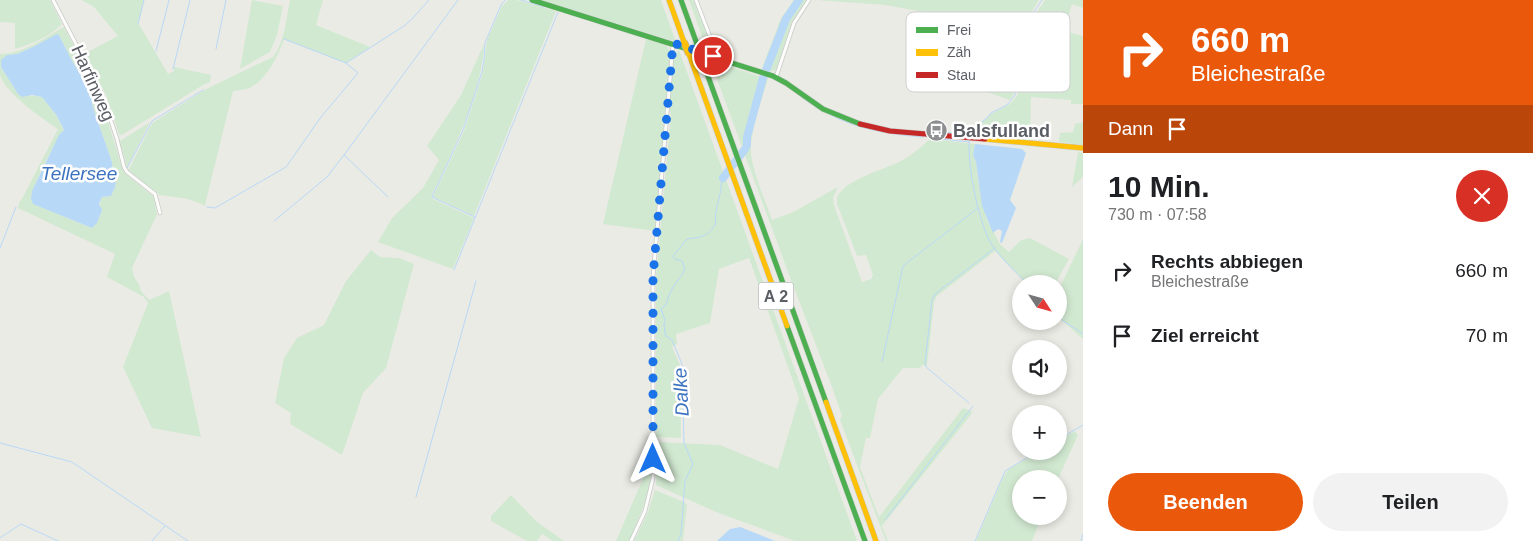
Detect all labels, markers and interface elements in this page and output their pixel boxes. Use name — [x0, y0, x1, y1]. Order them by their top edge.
legend — [906, 12, 1070, 92]
icon: right — [1108, 20, 1173, 85]
text: 660 m — [1191, 20, 1290, 59]
text: Frei — [947, 22, 971, 38]
pin — [692, 35, 734, 77]
street label: Harfinweg — [67, 42, 119, 124]
icon: arrive — [699, 42, 727, 70]
text: Zäh — [947, 44, 971, 60]
text: Bleichestraße — [1191, 61, 1326, 86]
text: Stau — [947, 67, 976, 83]
icon: arrive — [1163, 115, 1191, 143]
text: Dann — [1108, 118, 1153, 139]
bus stop icon: Balsfulland — [925, 119, 949, 143]
place label: Balsfulland — [953, 121, 1050, 141]
water label: Tellersee — [41, 163, 117, 184]
text: 10 Min. — [1108, 170, 1210, 203]
button: close — [1456, 170, 1508, 222]
text: 730 m · 07:58 — [1108, 206, 1207, 223]
text: Rechts abbiegen — [1151, 251, 1303, 272]
icon: right — [1108, 257, 1136, 285]
text: 660 m — [1455, 260, 1508, 281]
text: Bleichestraße — [1151, 273, 1249, 290]
north arrow — [1012, 275, 1068, 330]
map controls — [1012, 275, 1067, 525]
road number: A 2 — [758, 282, 794, 310]
icon: arrive — [1108, 322, 1136, 350]
text: Ziel erreicht — [1151, 325, 1259, 346]
text: 70 m — [1466, 325, 1508, 346]
button: sound — [1012, 340, 1067, 395]
water label: Dalke — [669, 367, 693, 417]
button: + — [1012, 405, 1067, 460]
position arrow — [626, 432, 678, 484]
button: − — [1012, 470, 1067, 525]
button: Beenden — [1108, 473, 1303, 531]
button: Teilen — [1313, 473, 1508, 531]

